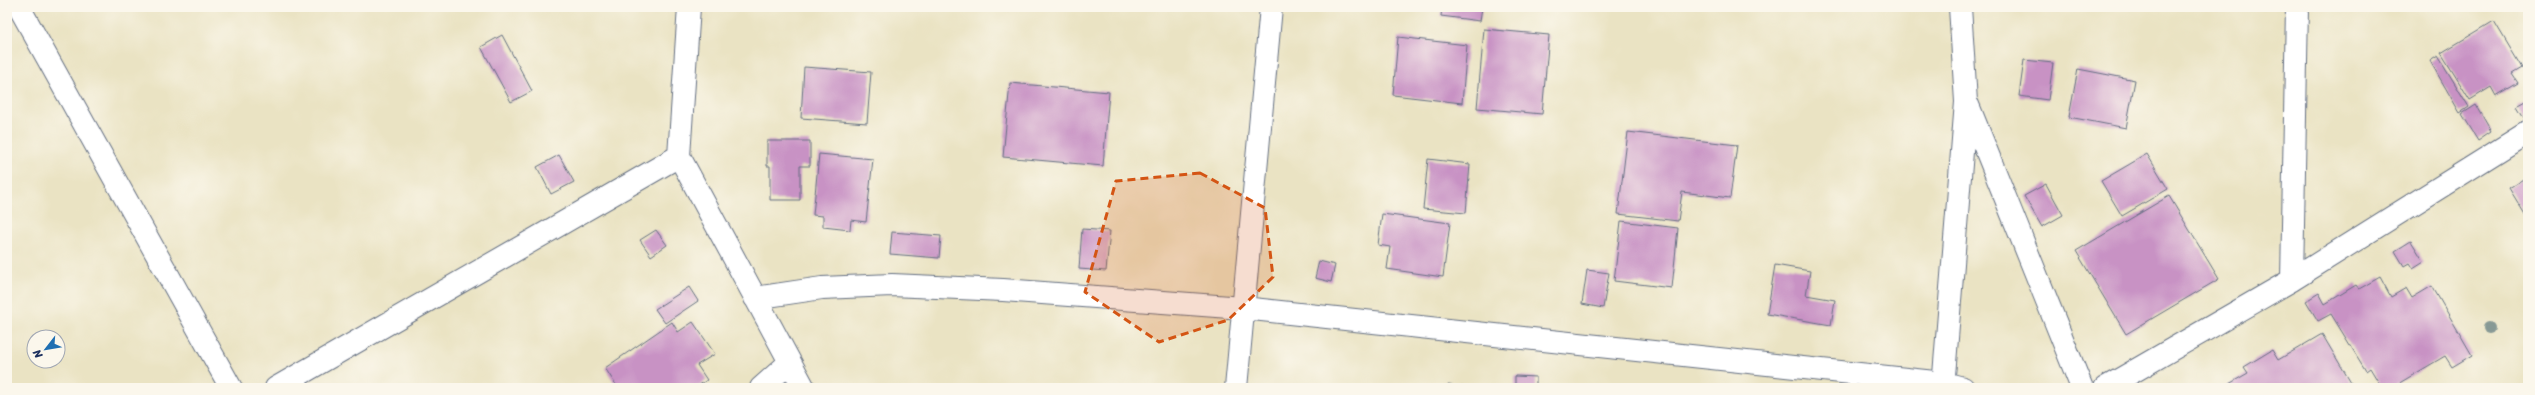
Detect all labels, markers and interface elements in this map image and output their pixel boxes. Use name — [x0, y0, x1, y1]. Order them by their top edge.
north arrow — [26, 329, 66, 369]
text: N — [28, 345, 48, 363]

